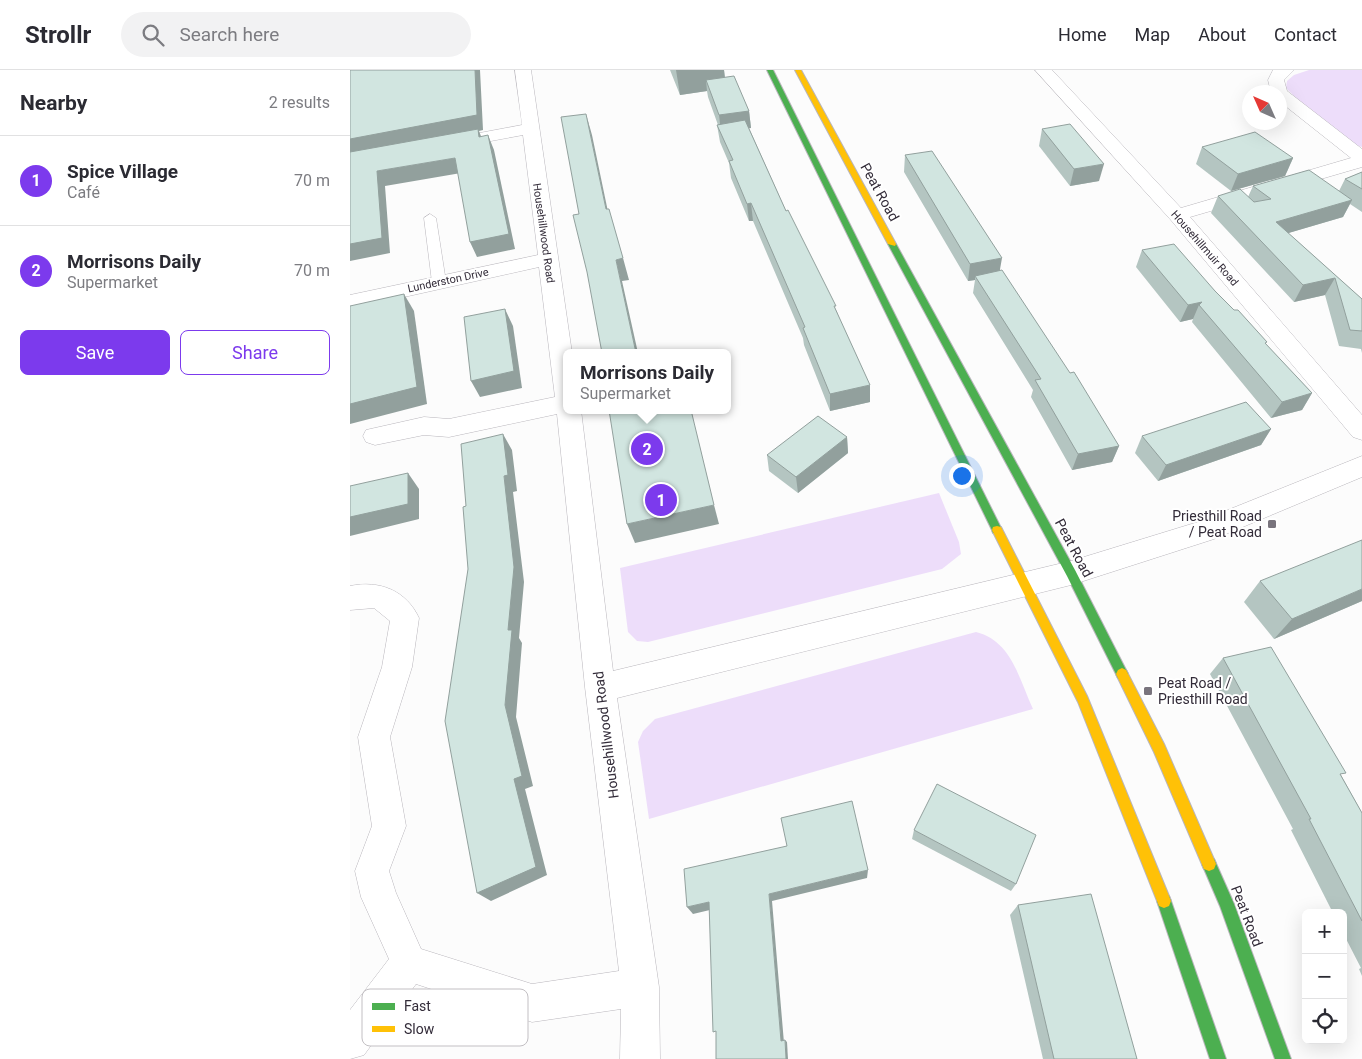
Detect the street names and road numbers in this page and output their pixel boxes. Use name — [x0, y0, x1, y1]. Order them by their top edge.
street label: Peat Road — [857, 160, 903, 224]
street label: Househillwood Road — [530, 182, 557, 284]
street label: Househillmuir Road — [1168, 208, 1241, 289]
street label: Lunderston Drive — [406, 266, 490, 295]
street label: Peat Road — [1052, 516, 1096, 580]
street label: Househillwood Road — [590, 670, 622, 800]
street label: Peat Road — [1228, 883, 1266, 949]

